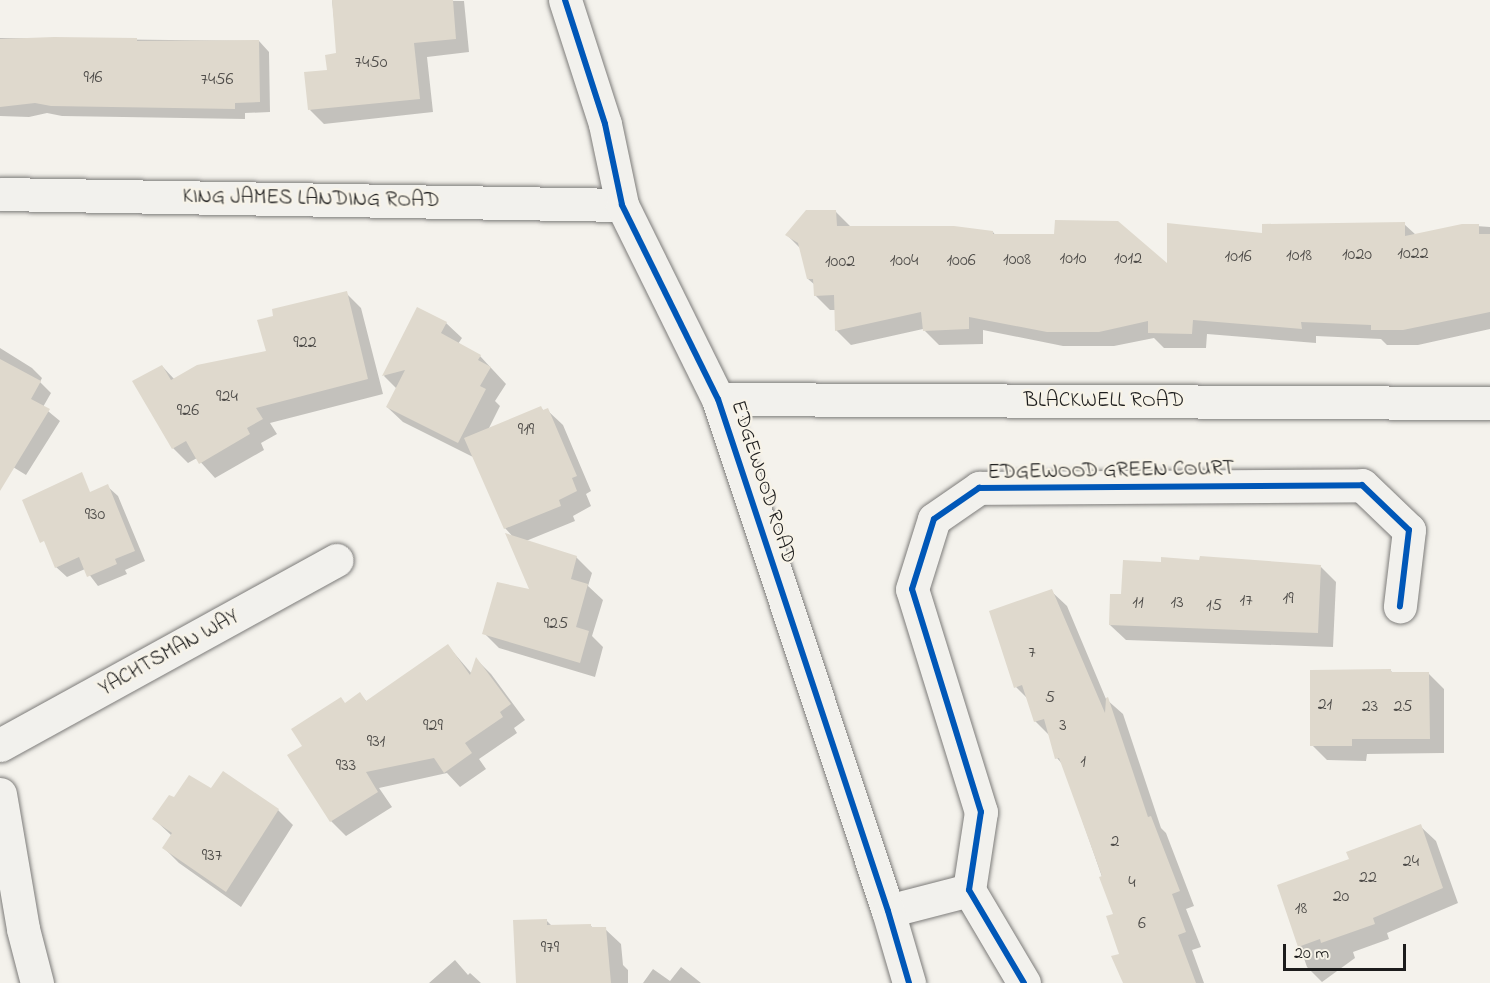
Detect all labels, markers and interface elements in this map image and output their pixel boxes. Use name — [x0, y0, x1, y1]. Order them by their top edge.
house number: 7450 — [355, 52, 387, 74]
house number: 916 — [83, 67, 103, 89]
house number: 7456 — [200, 69, 234, 91]
street label: KING JAMES LANDING ROAD — [182, 184, 440, 214]
house number: 1022 — [1397, 243, 1429, 265]
house number: 1020 — [1342, 244, 1372, 266]
house number: 1018 — [1286, 245, 1312, 267]
house number: 1016 — [1224, 246, 1252, 268]
house number: 1010 — [1060, 248, 1086, 270]
house number: 1012 — [1114, 248, 1142, 270]
house number: 1008 — [1003, 249, 1031, 271]
house number: 1004 — [890, 250, 918, 272]
house number: 1006 — [946, 250, 976, 272]
house number: 1002 — [825, 251, 855, 273]
house number: 922 — [293, 332, 317, 354]
house number: 924 — [216, 386, 238, 408]
street label: BLACKWELL ROAD — [1024, 388, 1184, 414]
street label: EDGEWOOD ROAD — [725, 397, 801, 567]
house number: 926 — [177, 400, 199, 422]
house number: 919 — [518, 419, 534, 441]
street label: EDGEWOOD GREEN COURT — [987, 456, 1235, 486]
house number: 930 — [85, 504, 105, 526]
house number: 19 — [1282, 588, 1294, 610]
house number: 17 — [1239, 590, 1253, 612]
house number: 11 — [1132, 592, 1144, 614]
house number: 13 — [1170, 592, 1184, 614]
house number: 15 — [1206, 595, 1222, 617]
street label: YACHTSMAN WAY — [95, 604, 243, 702]
house number: 925 — [544, 613, 568, 635]
house number: 7 — [1028, 642, 1036, 664]
house number: 5 — [1045, 687, 1055, 709]
house number: 21 — [1318, 694, 1332, 716]
house number: 23 — [1362, 696, 1378, 718]
house number: 25 — [1393, 696, 1413, 718]
house number: 929 — [423, 715, 443, 737]
house number: 3 — [1059, 715, 1067, 737]
house number: 931 — [367, 731, 385, 753]
house number: 1 — [1080, 751, 1086, 773]
house number: 933 — [336, 755, 356, 777]
house number: 2 — [1111, 831, 1119, 853]
house number: 937 — [202, 845, 222, 867]
house number: 24 — [1403, 851, 1419, 873]
house number: 22 — [1359, 867, 1377, 889]
house number: 4 — [1128, 872, 1136, 894]
house number: 20 — [1333, 886, 1349, 908]
house number: 18 — [1295, 898, 1307, 920]
house number: 6 — [1138, 913, 1146, 935]
scale bar — [1286, 932, 1409, 970]
house number: 979 — [541, 937, 559, 959]
text: 20 m — [1294, 941, 1329, 967]

